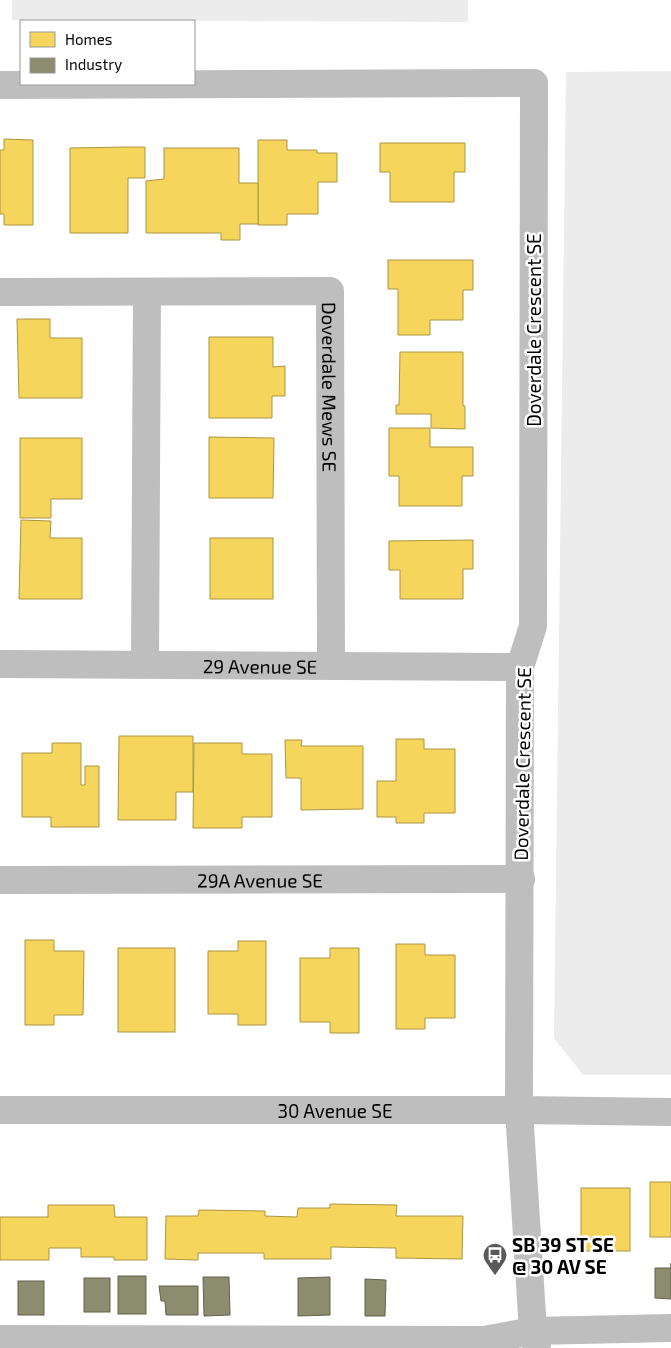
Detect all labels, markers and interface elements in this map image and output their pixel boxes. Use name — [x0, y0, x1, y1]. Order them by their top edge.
legend — [20, 20, 195, 85]
text: Homes — [65, 30, 112, 48]
text: Industry — [65, 55, 122, 73]
street label: Doverdale Crescent SE — [522, 233, 545, 427]
street label: Doverdale Mews SE — [319, 302, 342, 472]
street label: 29 Avenue SE — [203, 654, 317, 677]
street label: Doverdale Crescent SE — [509, 667, 535, 861]
street label: 29A Avenue SE — [197, 868, 323, 891]
street label: 30 Avenue SE — [277, 1099, 393, 1122]
place label: SB 39 ST SE @ 30 AV SE — [512, 1233, 614, 1278]
bus stop icon: SB 39 ST SE @ 30 AV SE — [482, 1242, 508, 1276]

